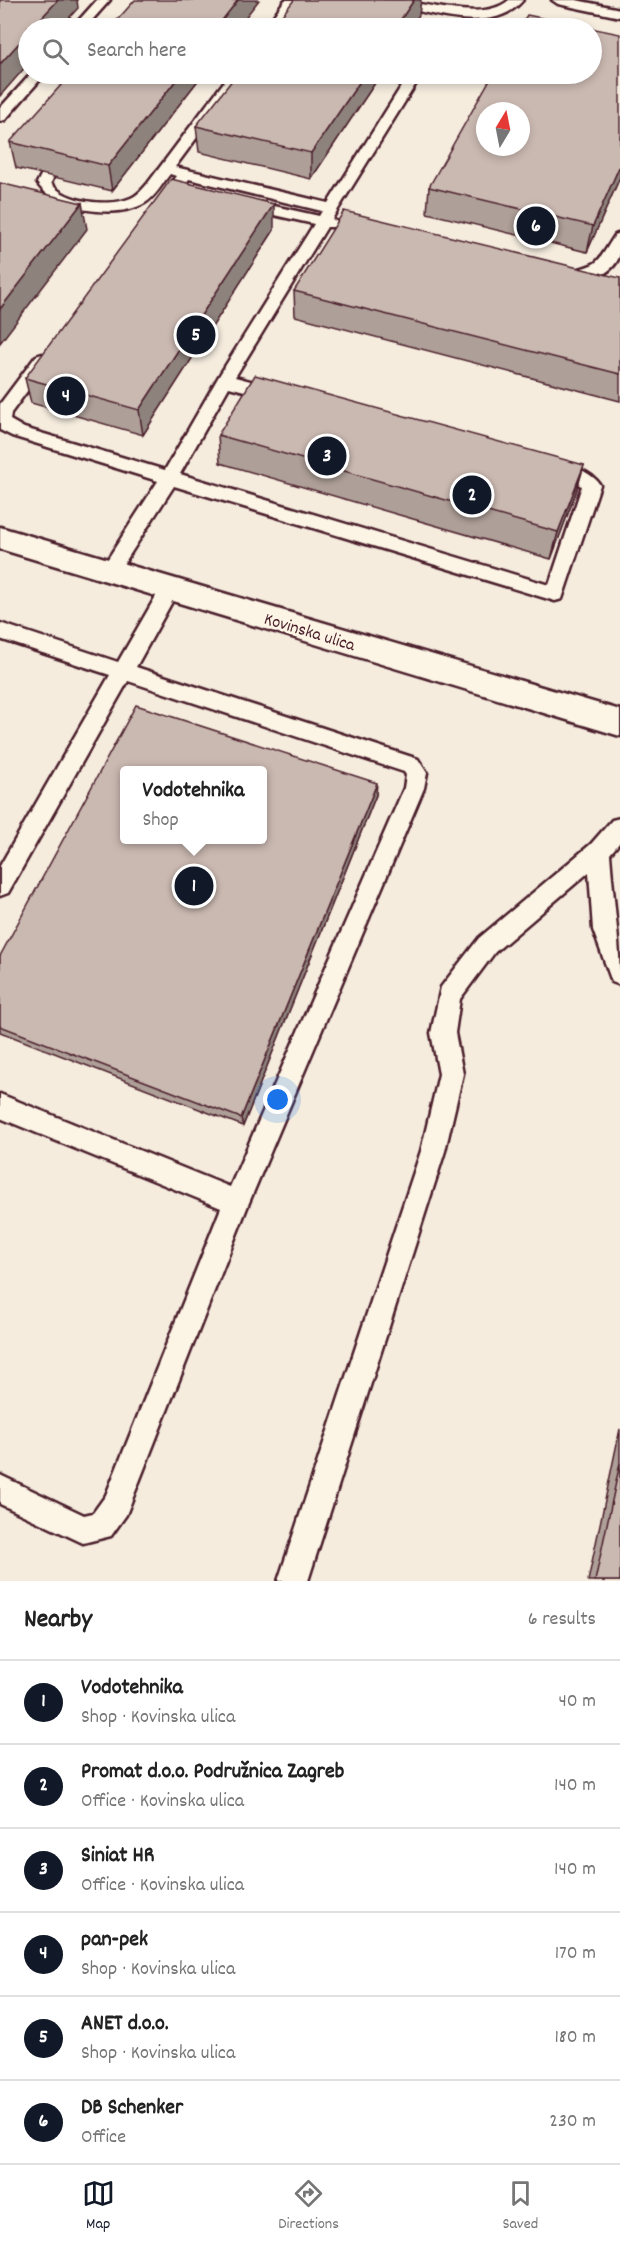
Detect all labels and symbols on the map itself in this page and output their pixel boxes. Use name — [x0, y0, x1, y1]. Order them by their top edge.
north arrow — [476, 102, 530, 156]
pin: 6 — [516, 204, 556, 248]
pin: 5 — [176, 312, 216, 358]
pin: 4 — [46, 374, 86, 418]
pin: 3 — [308, 434, 346, 478]
pin: 2 — [452, 472, 492, 518]
street label: Kovinska ulica — [261, 608, 358, 659]
pin: 1 — [174, 864, 214, 908]
your location — [263, 1085, 292, 1114]

